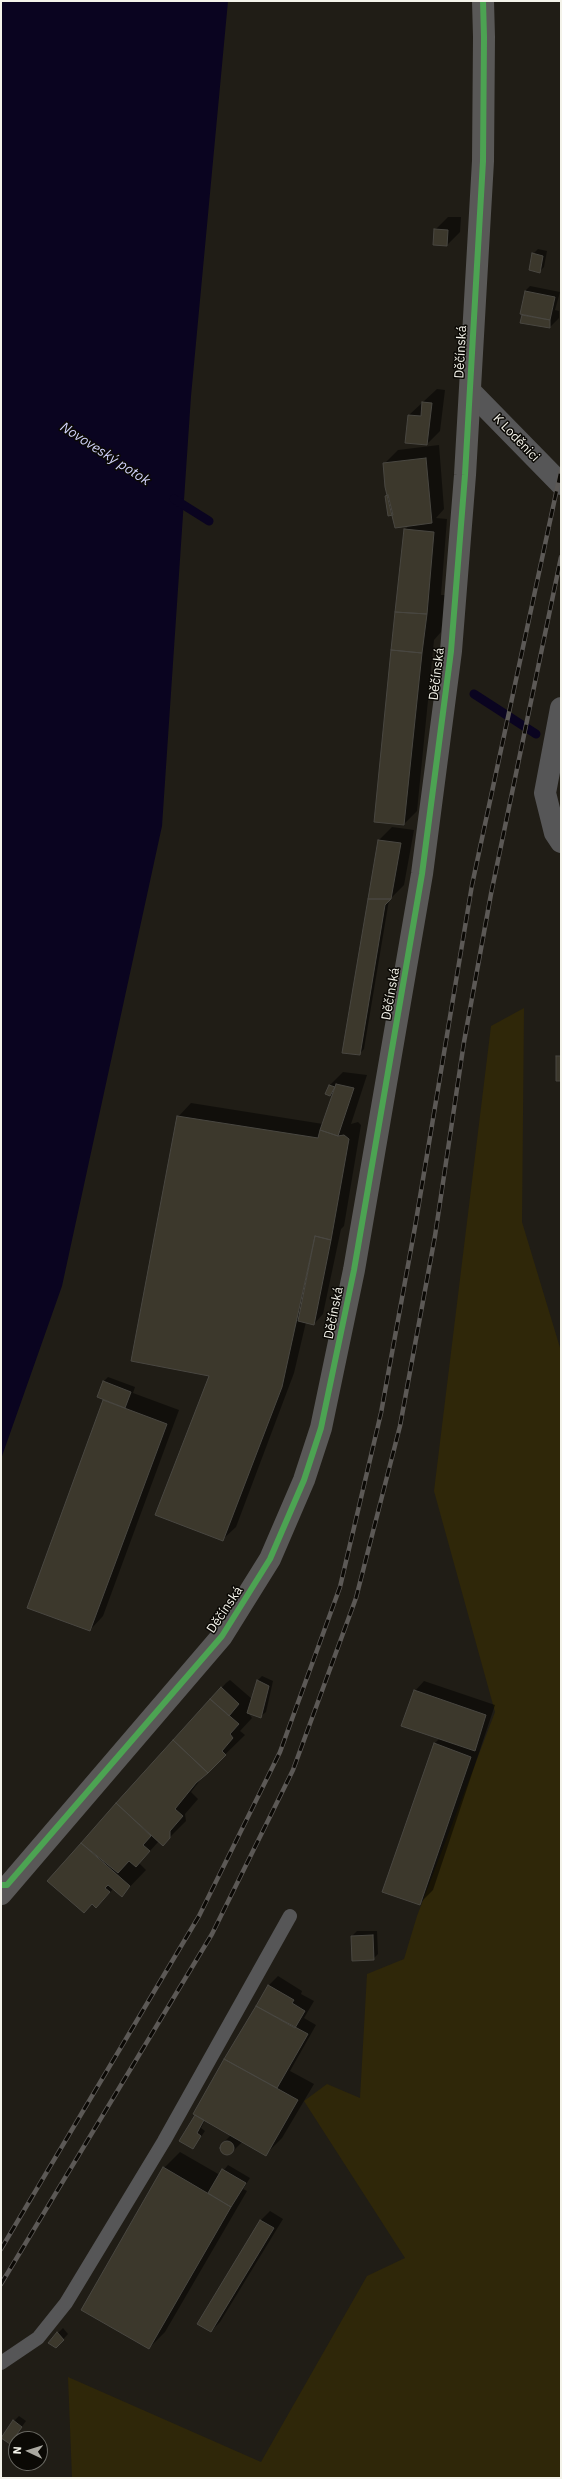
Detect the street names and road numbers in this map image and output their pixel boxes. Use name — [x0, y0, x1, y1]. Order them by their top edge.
street label: Děčínská — [452, 325, 470, 379]
street label: K Loděnici — [490, 411, 542, 465]
street label: Děčínská — [426, 647, 448, 701]
street label: Děčínská — [379, 967, 403, 1021]
street label: Děčínská — [321, 1285, 347, 1341]
street label: Děčínská — [204, 1584, 246, 1636]

